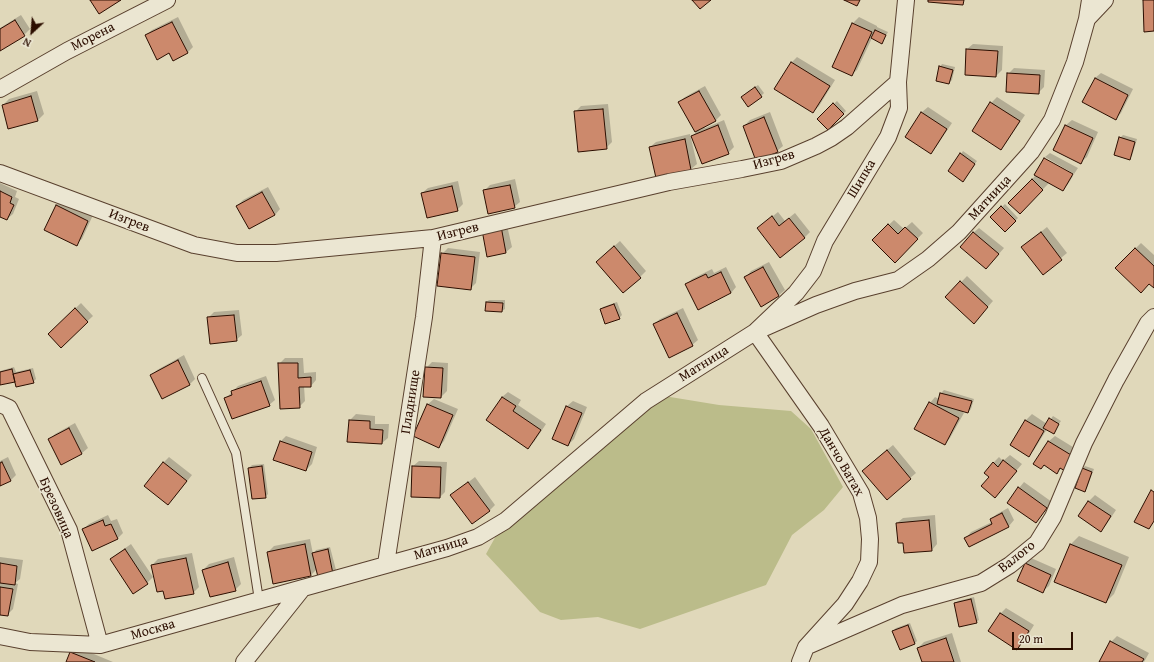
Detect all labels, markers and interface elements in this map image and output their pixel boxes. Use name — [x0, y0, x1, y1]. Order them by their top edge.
north arrow — [12, 12, 52, 52]
street label: Морена — [68, 19, 118, 55]
text: N — [20, 34, 34, 52]
street label: Изгрев — [751, 146, 797, 174]
street label: Шипка — [844, 157, 880, 201]
street label: Матница — [965, 172, 1015, 224]
street label: Изгрев — [106, 206, 152, 236]
street label: Изгрев — [435, 219, 481, 245]
street label: Матница — [676, 342, 732, 386]
street label: Пладнище — [398, 369, 424, 435]
street label: Данчо Ватах — [815, 425, 867, 499]
street label: Брезовица — [35, 475, 77, 541]
street label: Матница — [412, 532, 470, 564]
street label: Валого — [995, 537, 1039, 577]
street label: Москва — [129, 616, 177, 644]
scale bar — [1014, 624, 1075, 650]
text: 20 m — [1019, 630, 1043, 647]

